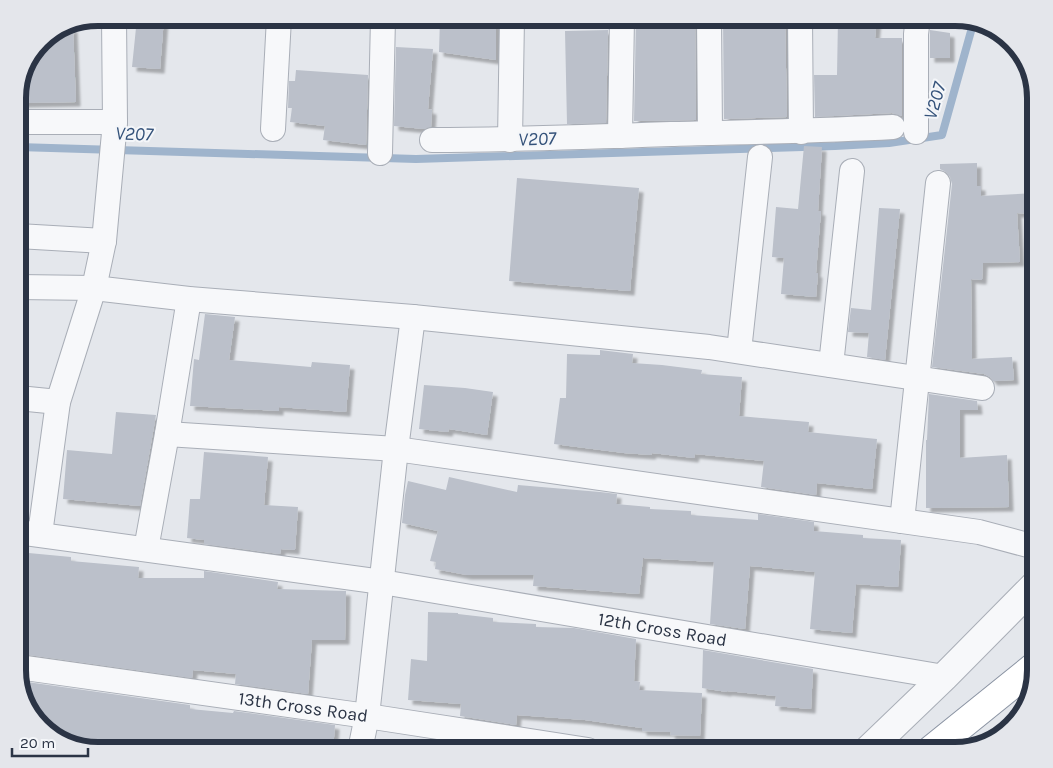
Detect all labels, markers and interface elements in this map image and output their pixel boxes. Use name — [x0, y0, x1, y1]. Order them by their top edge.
water label: V207 — [919, 79, 951, 122]
water label: V207 — [115, 122, 154, 146]
water label: V207 — [518, 127, 557, 151]
street label: 12th Cross Road — [596, 608, 729, 651]
street label: 13th Cross Road — [237, 687, 369, 727]
scale bar — [12, 726, 89, 758]
text: 20 m — [20, 734, 55, 752]

